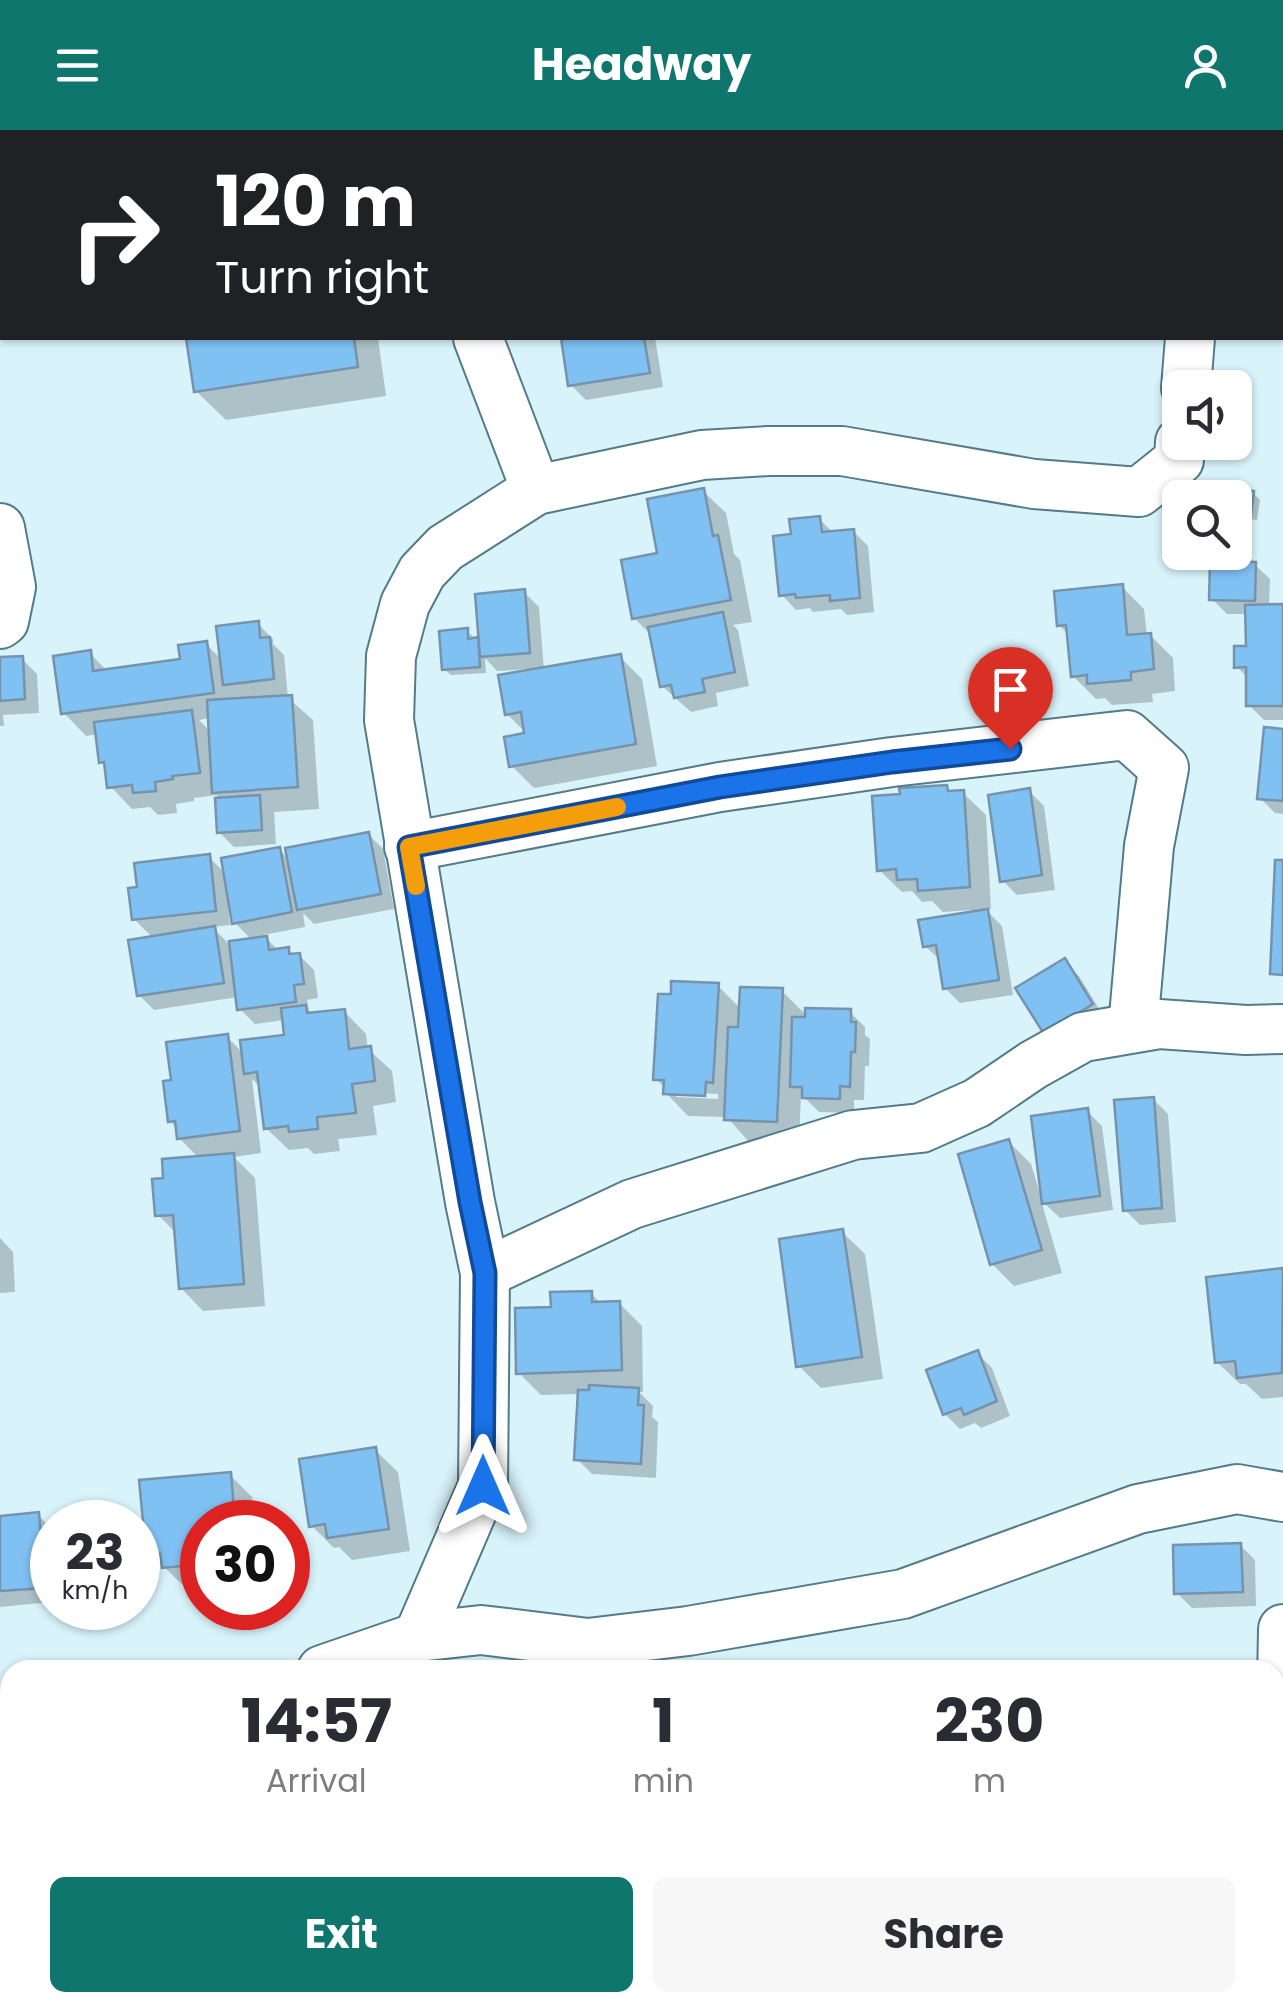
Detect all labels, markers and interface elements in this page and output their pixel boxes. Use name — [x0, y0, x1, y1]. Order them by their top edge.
text: Headway — [532, 33, 751, 96]
icon: menu — [50, 38, 105, 93]
icon: person — [1178, 38, 1233, 93]
text: 120 m — [215, 152, 416, 251]
icon: right — [50, 170, 180, 300]
text: Turn right — [215, 246, 429, 309]
map controls — [1162, 370, 1252, 570]
button: sound — [1162, 370, 1252, 460]
button: search — [1162, 480, 1252, 570]
pin — [968, 647, 1053, 750]
icon: arrive — [983, 662, 1038, 717]
position arrow — [431, 1434, 535, 1538]
speed limit sign: 30 — [180, 1500, 310, 1630]
text: 23 — [66, 1517, 124, 1588]
text: km/h — [62, 1573, 128, 1608]
text: 14:57 — [241, 1679, 392, 1763]
text: 1 — [652, 1679, 675, 1763]
text: 230 — [935, 1679, 1044, 1763]
text: Arrival — [266, 1758, 367, 1803]
text: min — [633, 1758, 694, 1803]
text: m — [973, 1758, 1006, 1803]
button: Exit — [50, 1877, 633, 1992]
button: Share — [653, 1877, 1235, 1992]

